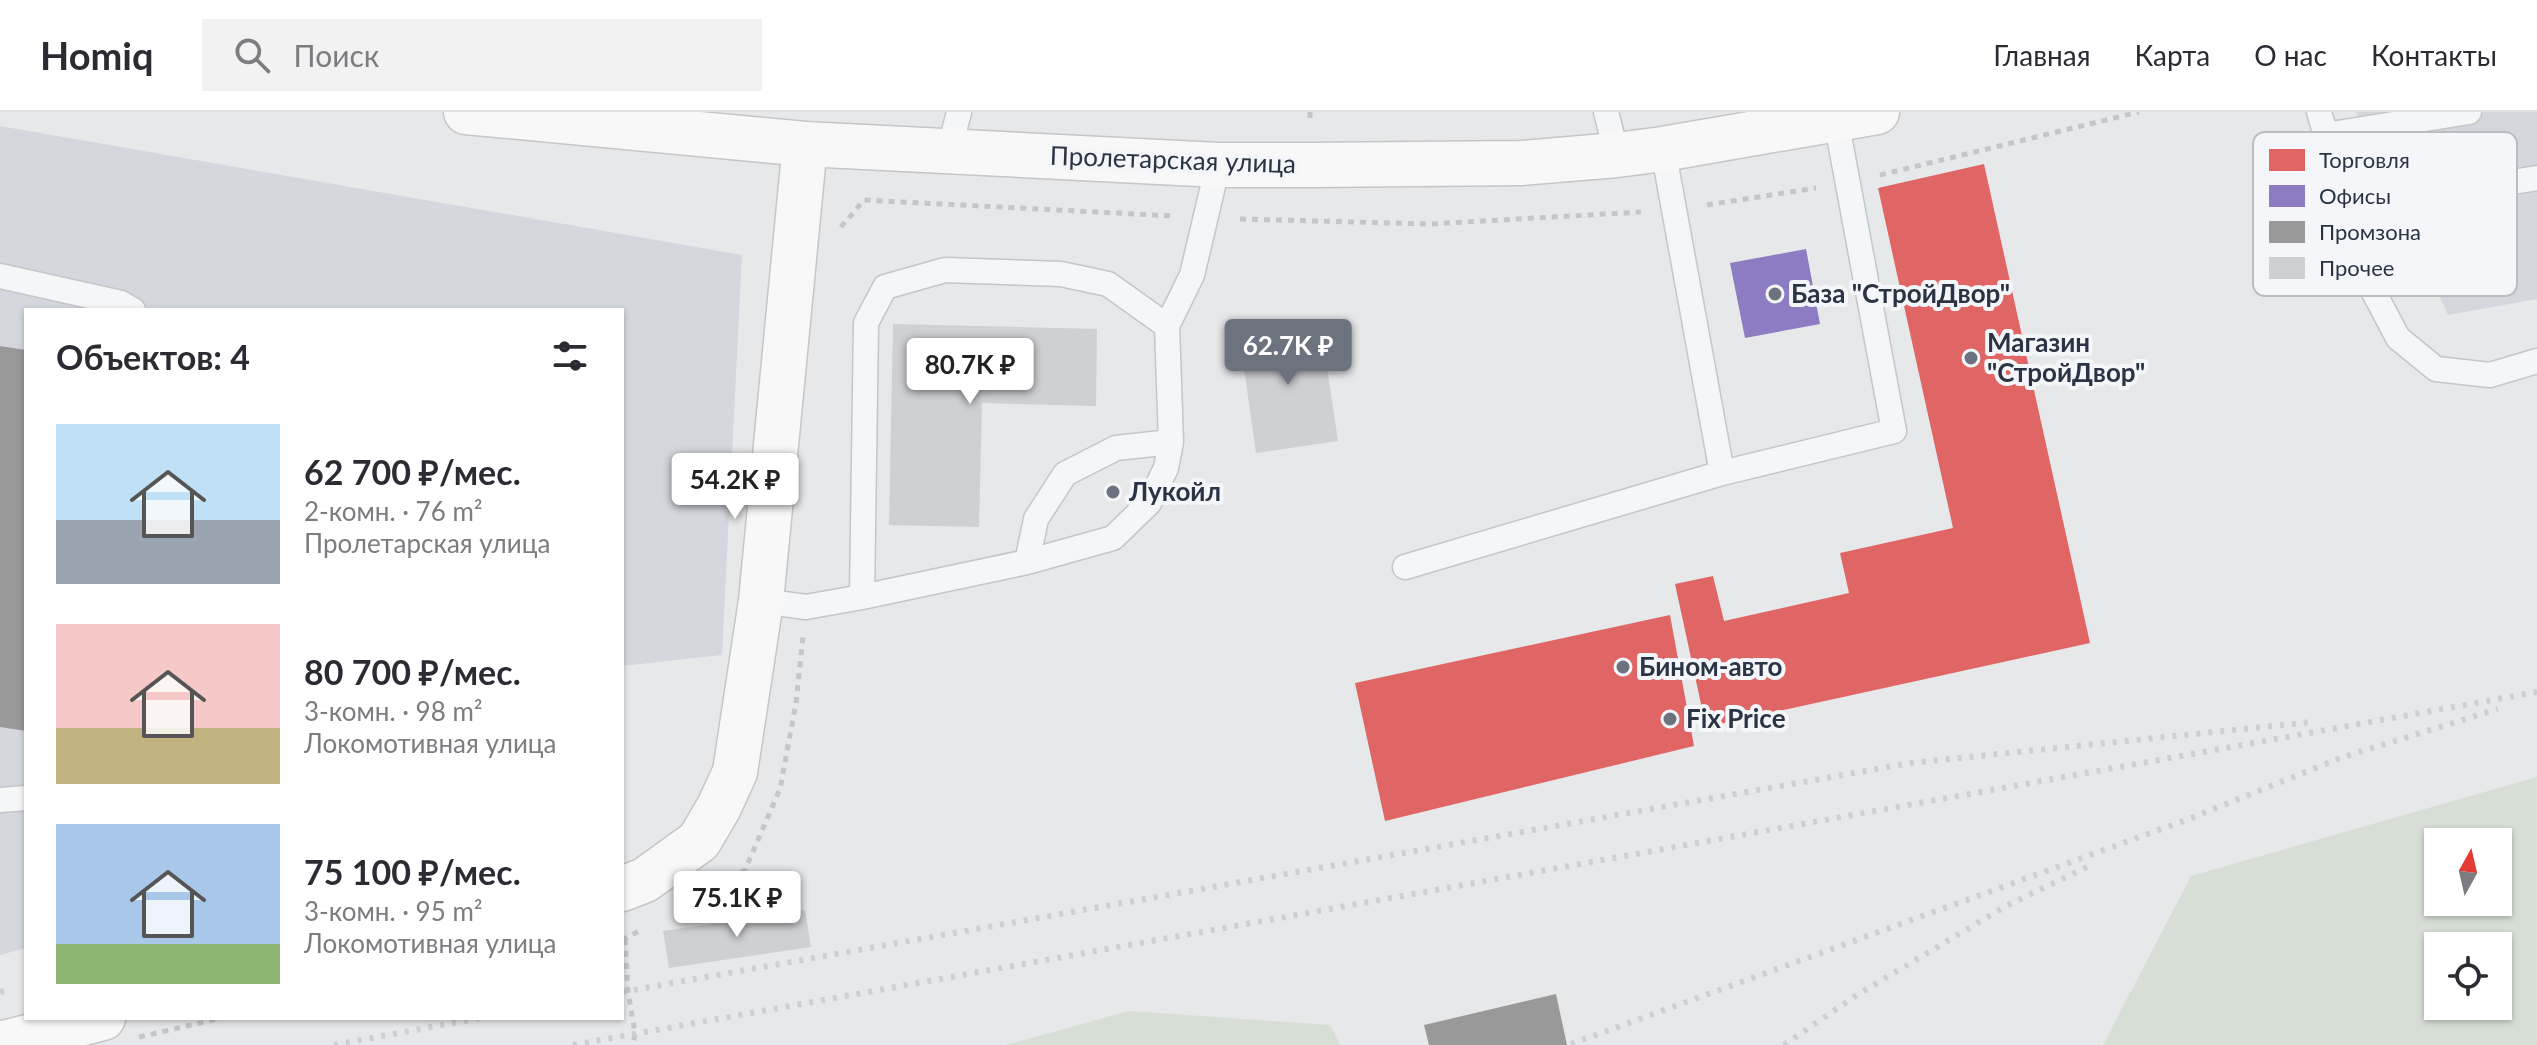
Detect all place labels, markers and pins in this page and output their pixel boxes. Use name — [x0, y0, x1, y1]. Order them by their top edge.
place label: База "СтройДвор" — [1791, 277, 2010, 309]
marker: База "СтройДвор" — [1766, 285, 1784, 303]
pin: 62.7K ₽ — [1214, 319, 1362, 387]
place label: Магазин "СтройДвор" — [1987, 326, 2145, 388]
pin: 80.7K ₽ — [896, 338, 1044, 406]
marker: Магазин "СтройДвор" — [1962, 349, 1980, 367]
pin: 54.2K ₽ — [661, 453, 809, 521]
place label: Лукойл — [1128, 475, 1221, 507]
marker: Лукойл — [1104, 483, 1122, 501]
place label: Бином-авто — [1639, 650, 1783, 682]
marker: Бином-авто — [1614, 658, 1632, 676]
place label: Fix Price — [1686, 702, 1786, 734]
marker: Fix Price — [1661, 710, 1679, 728]
pin: 75.1K ₽ — [663, 871, 811, 939]

